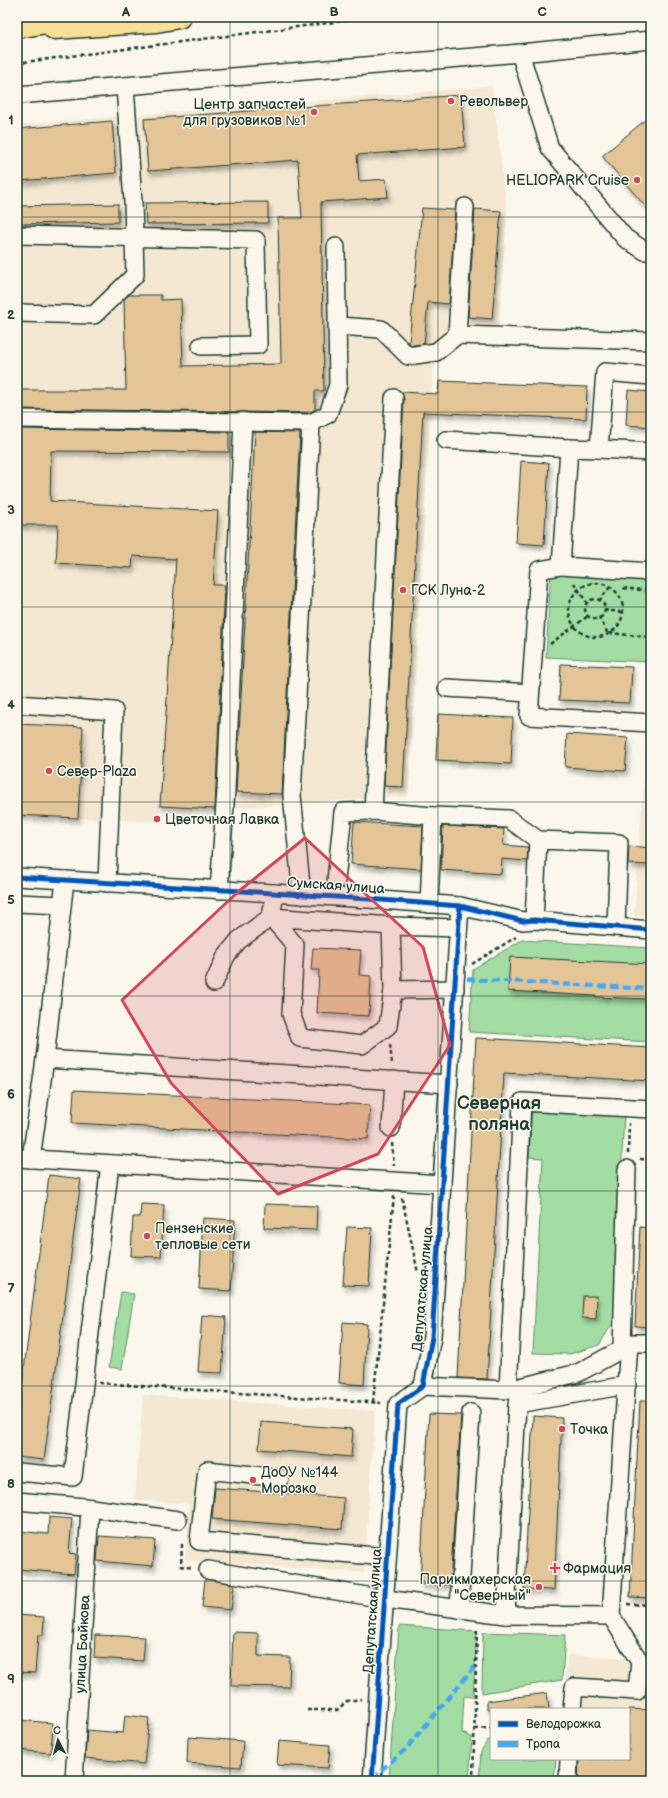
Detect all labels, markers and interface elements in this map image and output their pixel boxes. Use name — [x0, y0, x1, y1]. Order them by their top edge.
text: A — [121, 4, 130, 20]
text: B — [329, 4, 339, 20]
text: C — [537, 4, 547, 20]
place label: Револьвер — [459, 93, 528, 110]
place label: Центр запчастей для грузовиков №1 — [183, 96, 306, 129]
marker: Револьвер — [446, 96, 456, 106]
marker: Центр запчастей для грузовиков №1 — [309, 107, 319, 117]
text: 1 — [8, 112, 14, 128]
place label: HELIOPARK Cruise — [506, 172, 629, 189]
marker: HELIOPARK Cruise — [632, 175, 642, 185]
text: 2 — [7, 307, 15, 323]
text: 3 — [7, 502, 15, 518]
place label: ГСК Луна-2 — [411, 582, 486, 599]
marker: ГСК Луна-2 — [398, 585, 408, 595]
text: 4 — [7, 697, 15, 713]
place label: Север-Plaza — [57, 763, 137, 780]
marker: Север-Plaza — [44, 766, 54, 776]
place label: Цветочная Лавка — [165, 811, 280, 828]
marker: Цветочная Лавка — [152, 814, 162, 824]
street label: Сумская улица — [287, 874, 386, 897]
text: 5 — [7, 892, 15, 908]
text: 6 — [7, 1086, 15, 1102]
district label: Северная поляна — [457, 1093, 541, 1135]
place label: Пензенские тепловые сети — [155, 1220, 251, 1253]
street label: Депутатская улица — [409, 1225, 437, 1352]
marker: Пензенские тепловые сети — [142, 1231, 152, 1241]
text: 7 — [7, 1281, 15, 1297]
place label: Точка — [570, 1421, 609, 1438]
marker: Точка — [557, 1424, 567, 1434]
place label: ДоОУ №144 Морозко — [261, 1464, 339, 1497]
marker: ДоОУ №144 Морозко — [248, 1475, 258, 1485]
text: 8 — [7, 1476, 15, 1492]
street label: Депутатская улица — [360, 1547, 385, 1674]
place label: Фармация — [563, 1560, 632, 1577]
marker: Фармация — [550, 1563, 560, 1573]
place label: Парикмахерская "Северный" — [419, 1571, 531, 1604]
marker: Парикмахерская "Северный" — [534, 1582, 544, 1592]
street label: улица Байкова — [71, 1594, 94, 1694]
text: 9 — [7, 1671, 15, 1687]
legend — [490, 1708, 630, 1760]
text: Велодорожка — [526, 1717, 601, 1732]
north arrow — [38, 1720, 78, 1760]
text: С — [53, 1724, 62, 1737]
text: Тропа — [526, 1737, 560, 1752]

